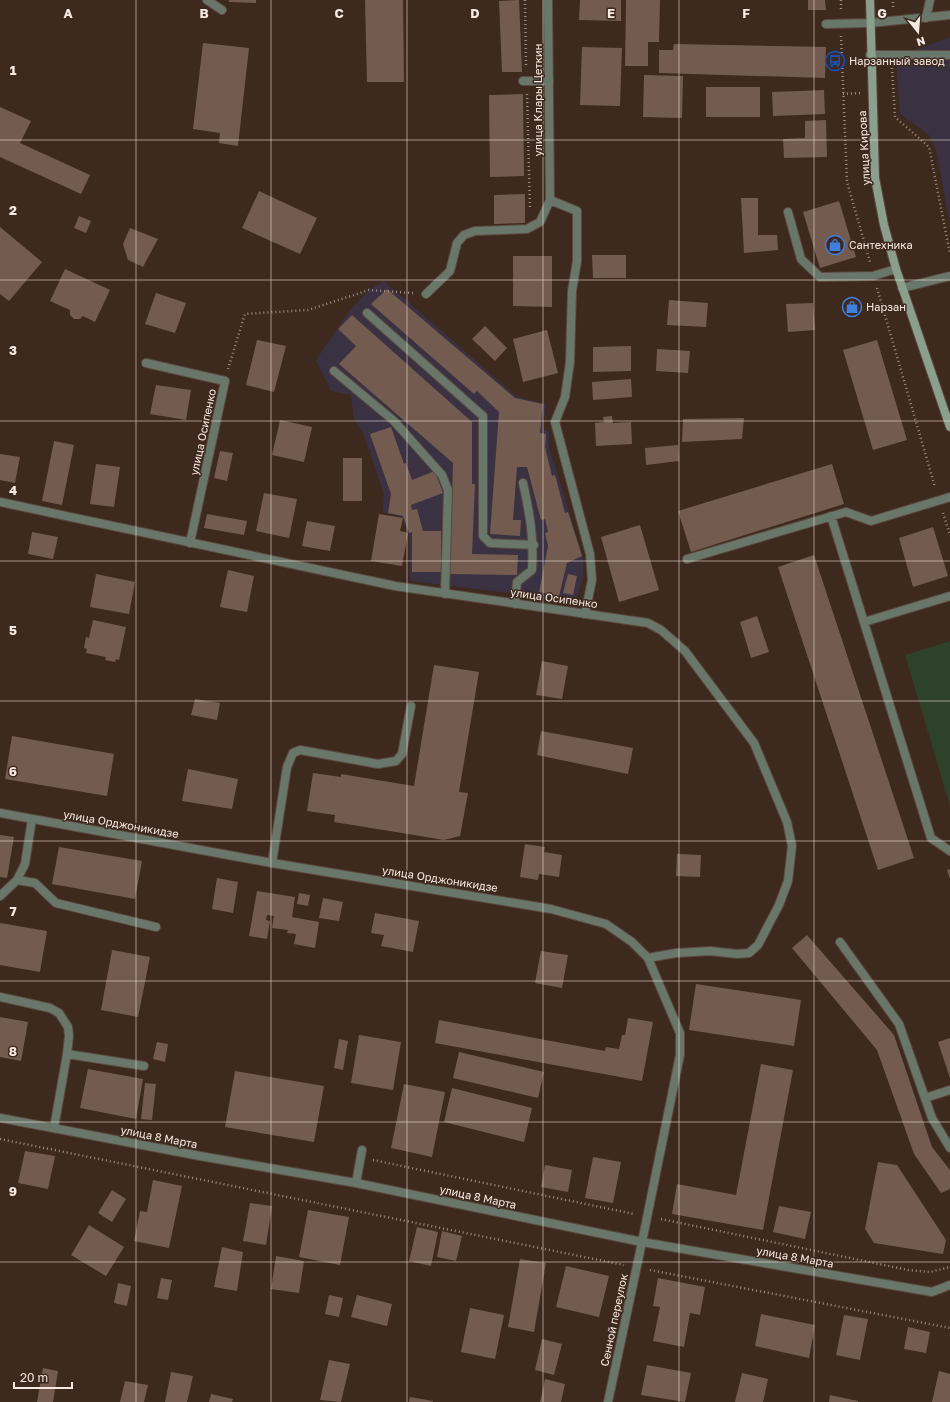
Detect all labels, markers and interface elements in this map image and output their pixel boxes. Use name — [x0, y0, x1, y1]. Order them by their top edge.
text: A — [63, 5, 73, 21]
text: B — [199, 5, 209, 21]
text: C — [334, 5, 344, 21]
text: D — [470, 5, 480, 21]
text: E — [607, 5, 615, 21]
text: F — [742, 5, 750, 21]
text: G — [877, 5, 887, 21]
north arrow — [898, 12, 938, 52]
text: N — [915, 35, 927, 49]
street label: улица Клары Цеткин — [531, 44, 544, 156]
bus stop icon: Нарзанный завод — [824, 50, 846, 72]
place label: Нарзанный завод — [849, 54, 945, 67]
text: 1 — [10, 62, 17, 78]
street label: улица Кирова — [855, 110, 872, 186]
text: 2 — [9, 202, 17, 218]
shop icon: Сантехника — [824, 234, 846, 256]
place label: Сантехника — [849, 238, 913, 251]
shop icon: Нарзан — [841, 296, 863, 318]
place label: Нарзан — [866, 300, 906, 313]
text: 3 — [9, 342, 17, 358]
street label: улица Осипенко — [187, 387, 218, 476]
text: 4 — [9, 482, 17, 498]
street label: улица Осипенко — [509, 585, 599, 610]
text: 5 — [9, 622, 17, 638]
text: 6 — [9, 763, 17, 779]
street label: улица Орджоникидзе — [62, 807, 180, 840]
street label: улица Орджоникидзе — [381, 863, 499, 894]
text: 7 — [9, 903, 17, 919]
text: 8 — [9, 1043, 17, 1059]
street label: улица 8 Марта — [119, 1123, 199, 1150]
street label: улица 8 Марта — [439, 1182, 518, 1211]
text: 9 — [9, 1183, 17, 1199]
street label: улица 8 Марта — [755, 1243, 835, 1270]
street label: Сенной переулок — [597, 1272, 630, 1367]
scale bar — [14, 1364, 72, 1390]
text: 20 m — [20, 1370, 48, 1385]

